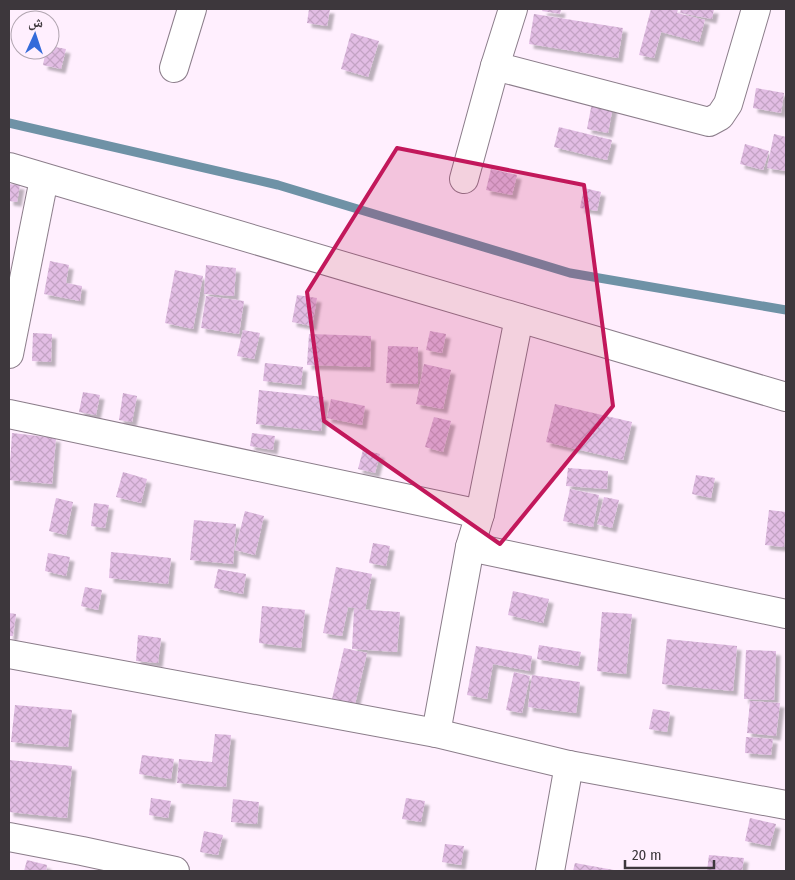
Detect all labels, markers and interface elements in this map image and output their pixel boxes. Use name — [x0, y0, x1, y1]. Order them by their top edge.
north arrow — [10, 10, 60, 60]
text: ش — [28, 14, 44, 31]
scale bar — [625, 838, 714, 870]
text: 20 m — [632, 846, 662, 864]

